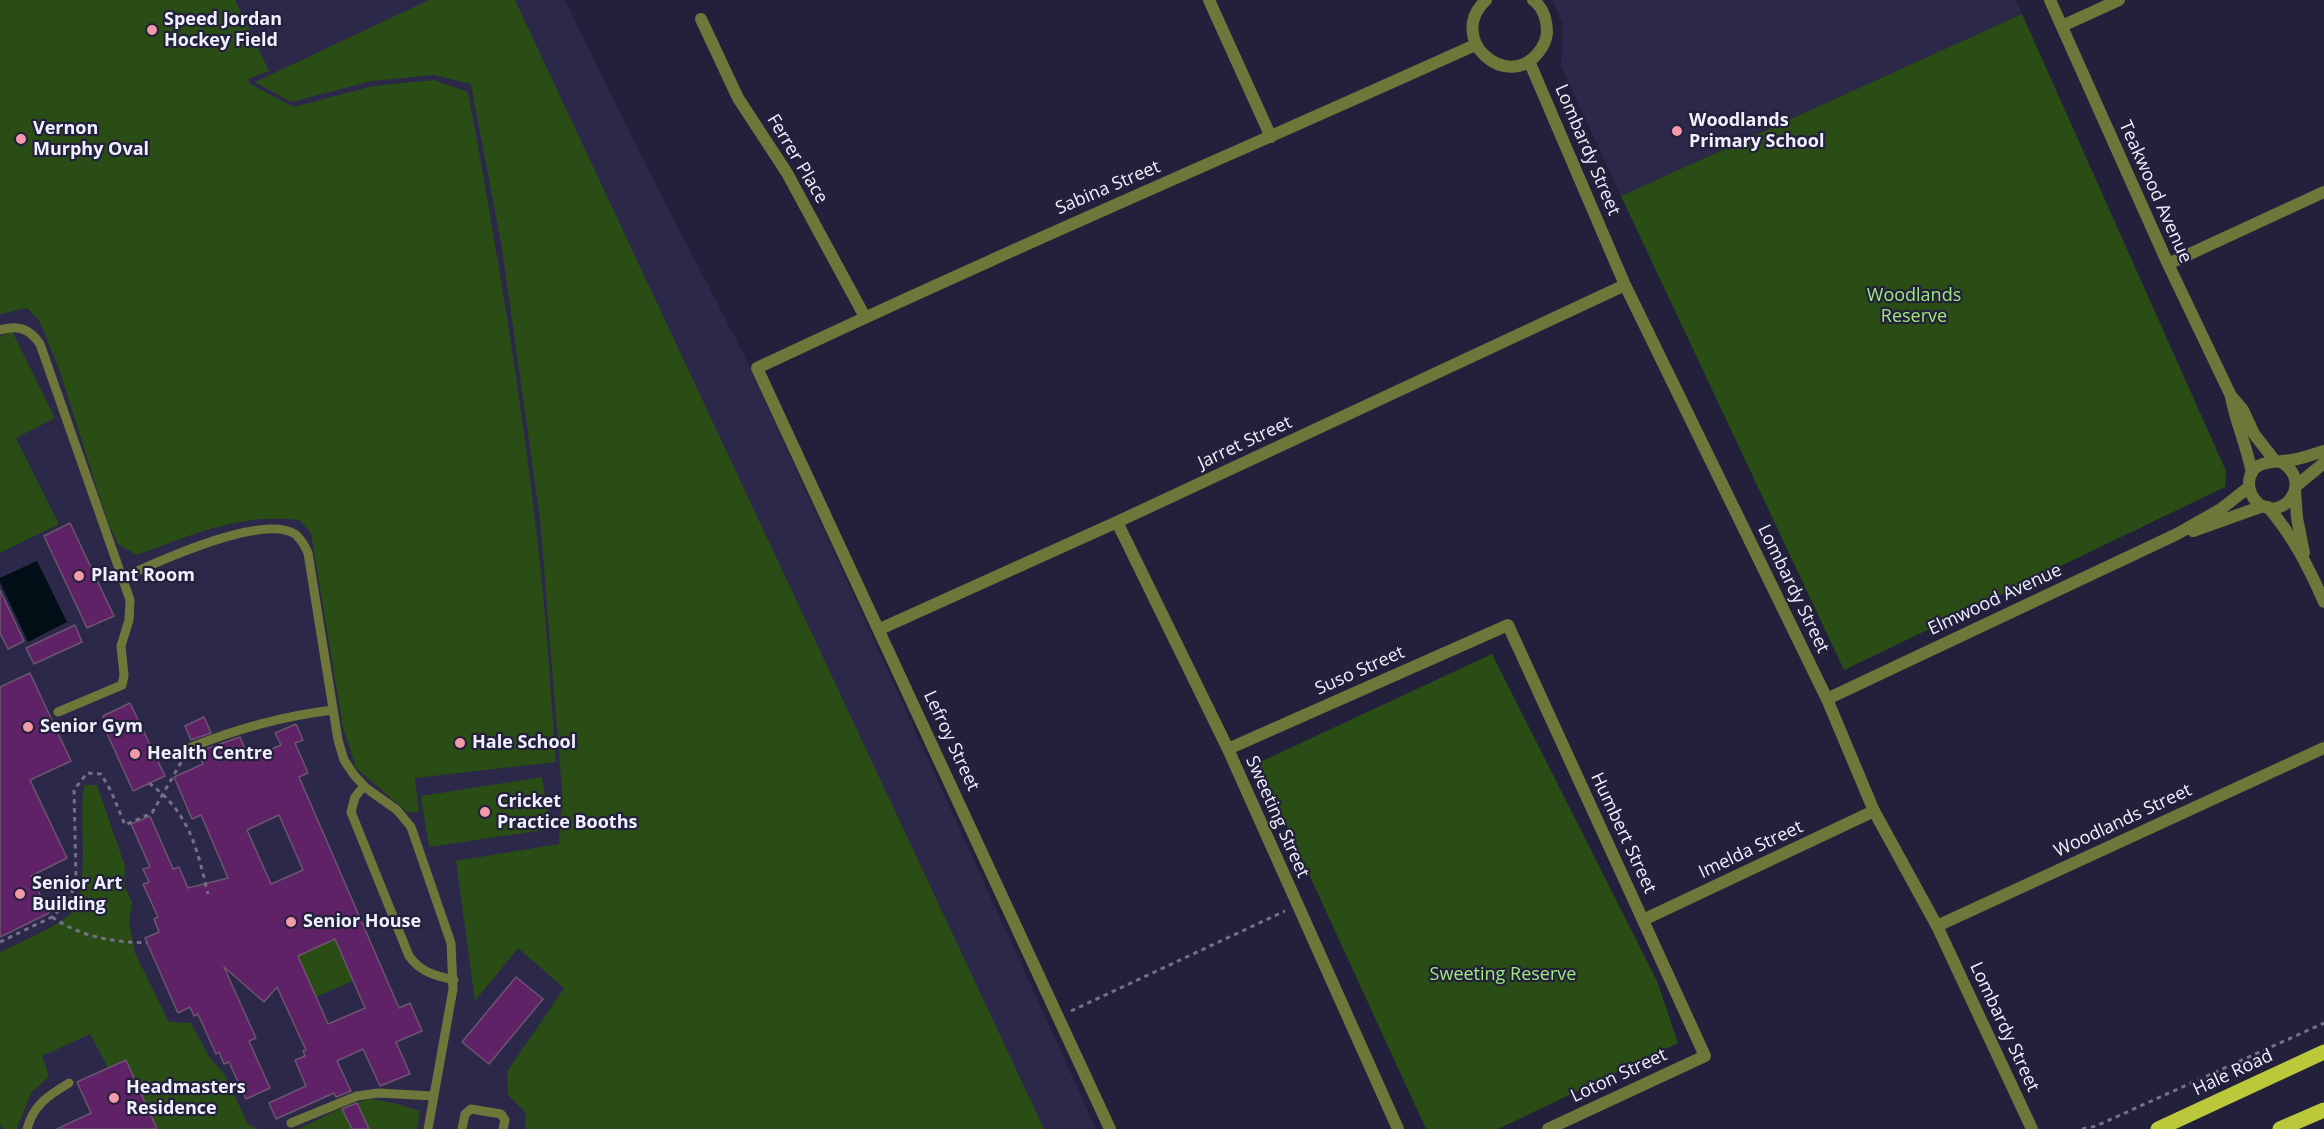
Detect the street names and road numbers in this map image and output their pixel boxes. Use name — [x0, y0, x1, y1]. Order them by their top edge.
street label: Lombardy Street — [1550, 81, 1624, 219]
street label: Ferrer Place — [762, 110, 832, 208]
street label: Teakwood Avenue — [2114, 118, 2196, 266]
street label: Sabina Street — [1052, 156, 1164, 220]
street label: Jarret Street — [1195, 412, 1295, 474]
street label: Lombardy Street — [1753, 521, 1833, 657]
street label: Elmwood Avenue — [1925, 560, 2065, 640]
street label: Suso Street — [1312, 642, 1408, 700]
street label: Lefroy Street — [918, 688, 984, 794]
street label: Sweeting Street — [1241, 753, 1313, 881]
street label: Humbert Street — [1586, 769, 1660, 897]
street label: Woodlands Street — [2051, 780, 2195, 862]
street label: Imelda Street — [1696, 816, 1806, 884]
street label: Lombardy Street — [1965, 959, 2043, 1095]
street label: Loton Street — [1568, 1044, 1670, 1108]
street label: Hale Road — [2190, 1045, 2276, 1101]

